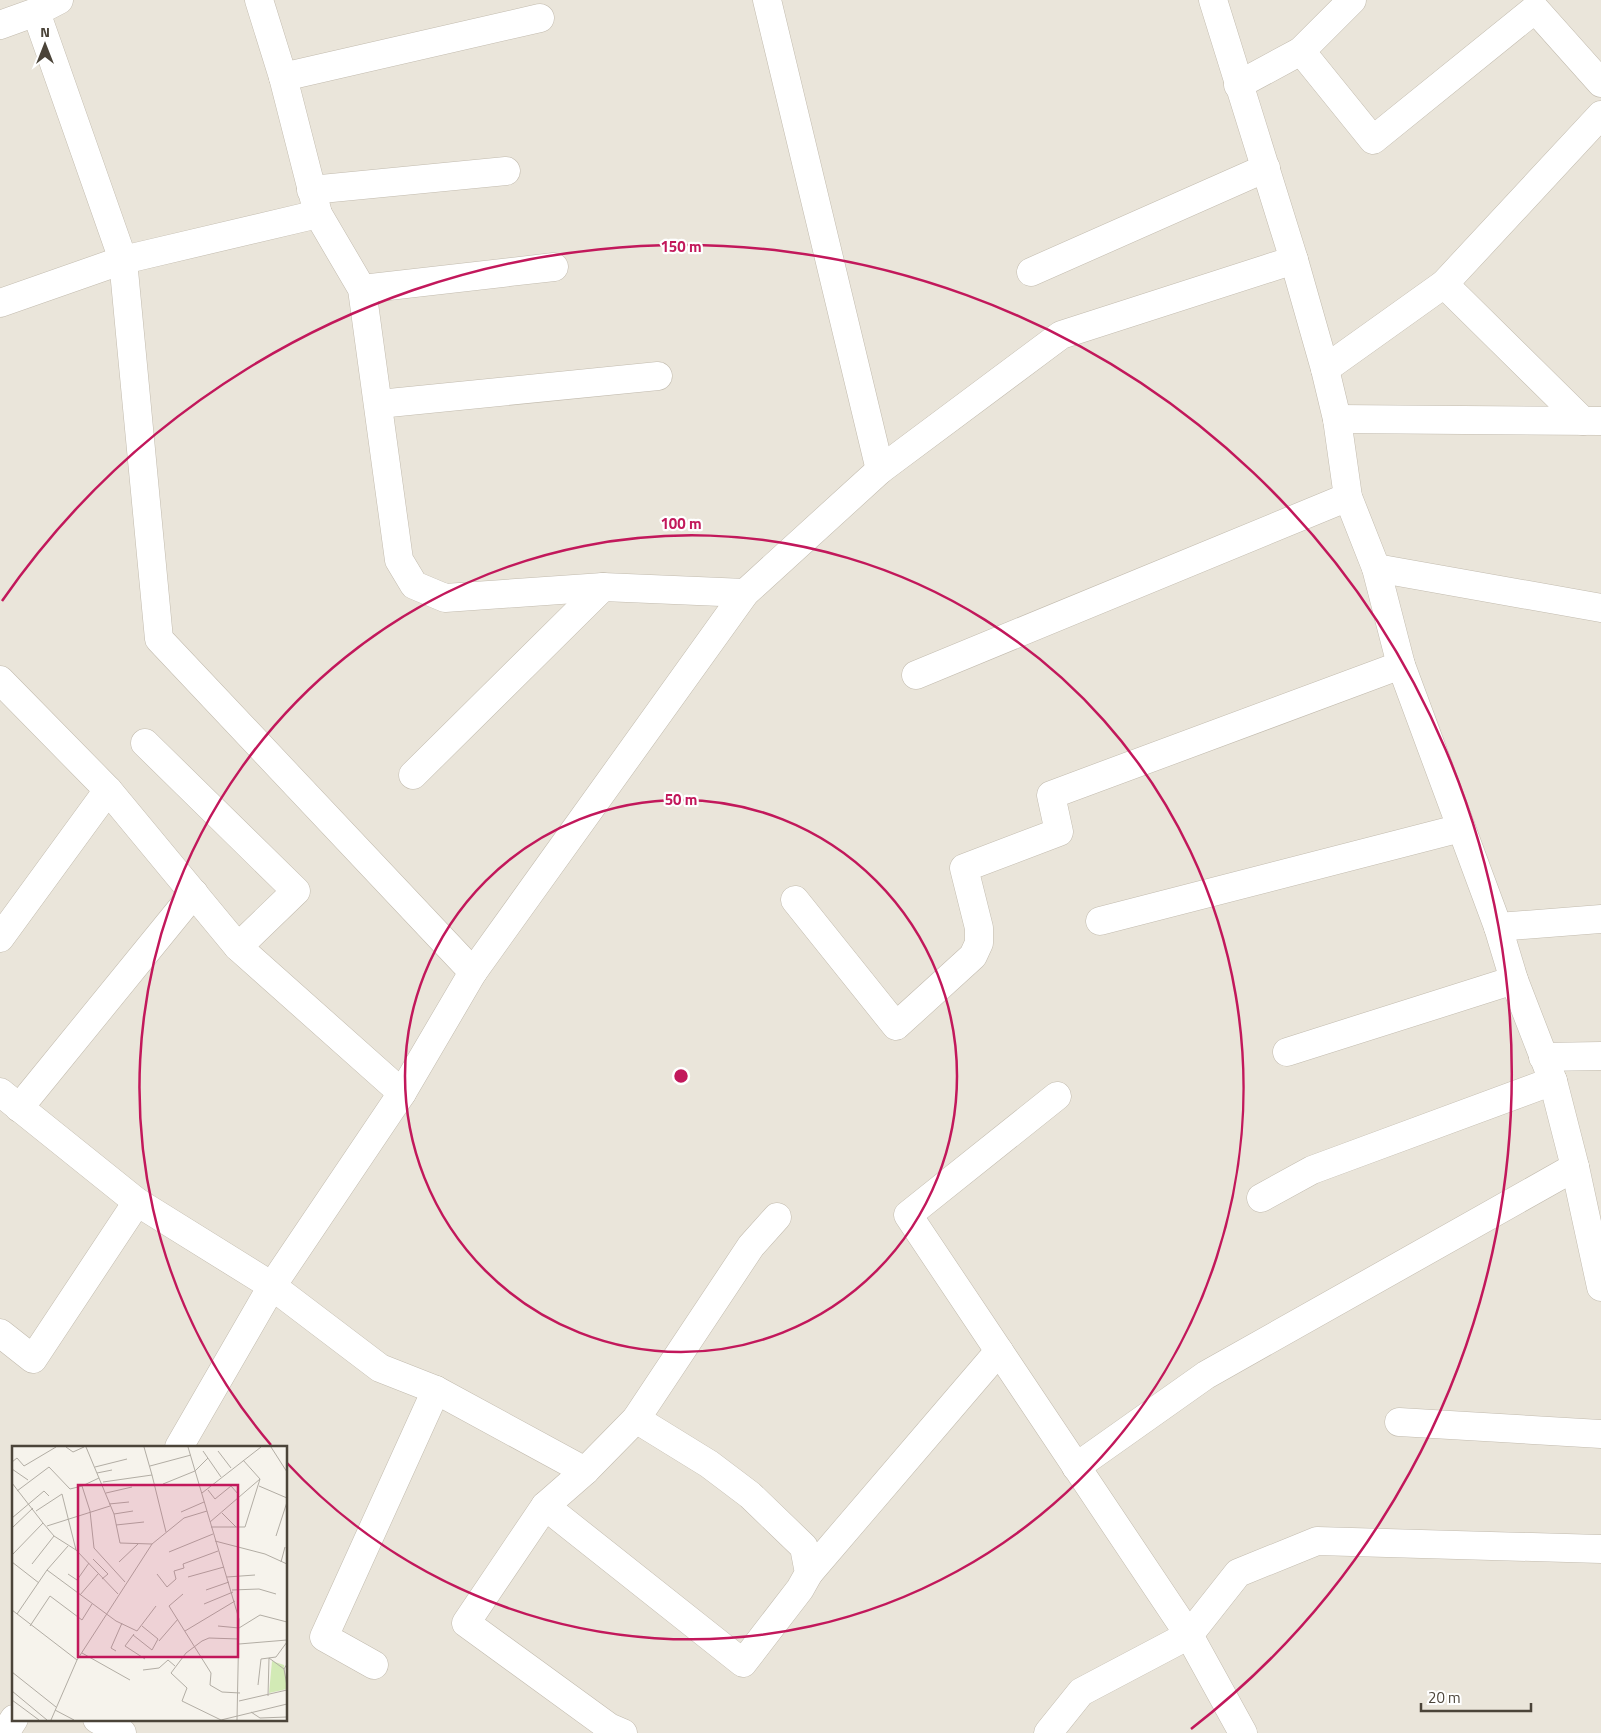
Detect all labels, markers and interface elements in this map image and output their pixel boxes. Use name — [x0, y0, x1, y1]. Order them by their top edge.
north arrow — [20, 20, 70, 70]
text: N — [40, 21, 50, 42]
text: 150 m — [660, 235, 702, 258]
text: 100 m — [660, 512, 702, 535]
text: 50 m — [665, 788, 697, 811]
centre of rings — [672, 1067, 690, 1085]
inset map — [12, 1446, 288, 1720]
scale bar — [1421, 1680, 1531, 1712]
text: 20 m — [1428, 1686, 1461, 1709]

